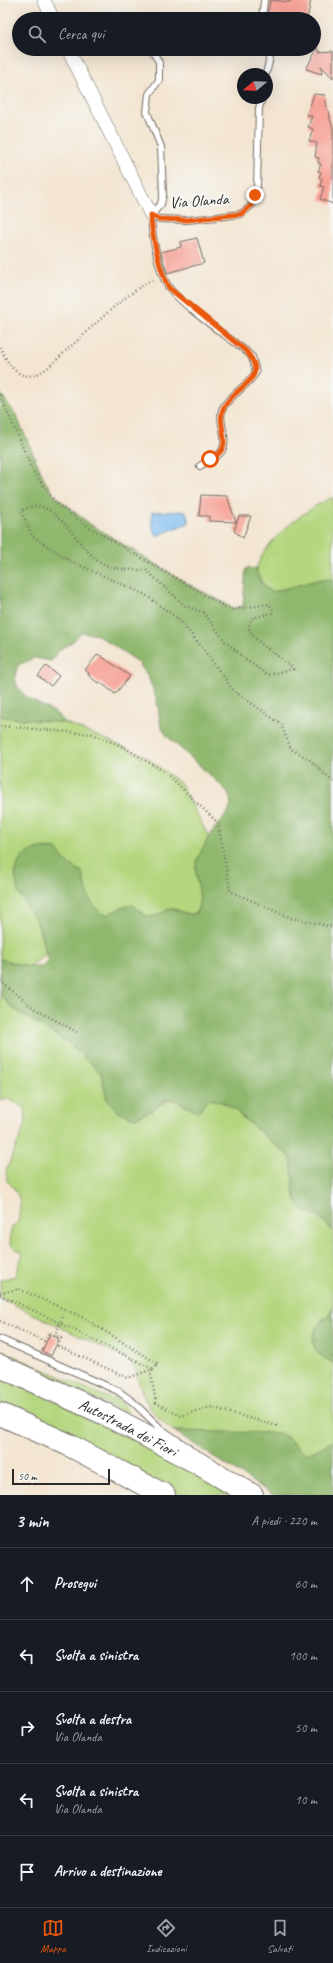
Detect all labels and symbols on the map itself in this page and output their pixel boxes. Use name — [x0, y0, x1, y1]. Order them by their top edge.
north arrow — [237, 68, 273, 104]
route end — [246, 186, 264, 204]
street label: Via Olanda — [169, 189, 230, 213]
route start — [201, 450, 219, 468]
street label: Autostrada dei Fiori — [75, 1394, 182, 1462]
scale bar — [12, 1467, 110, 1486]

